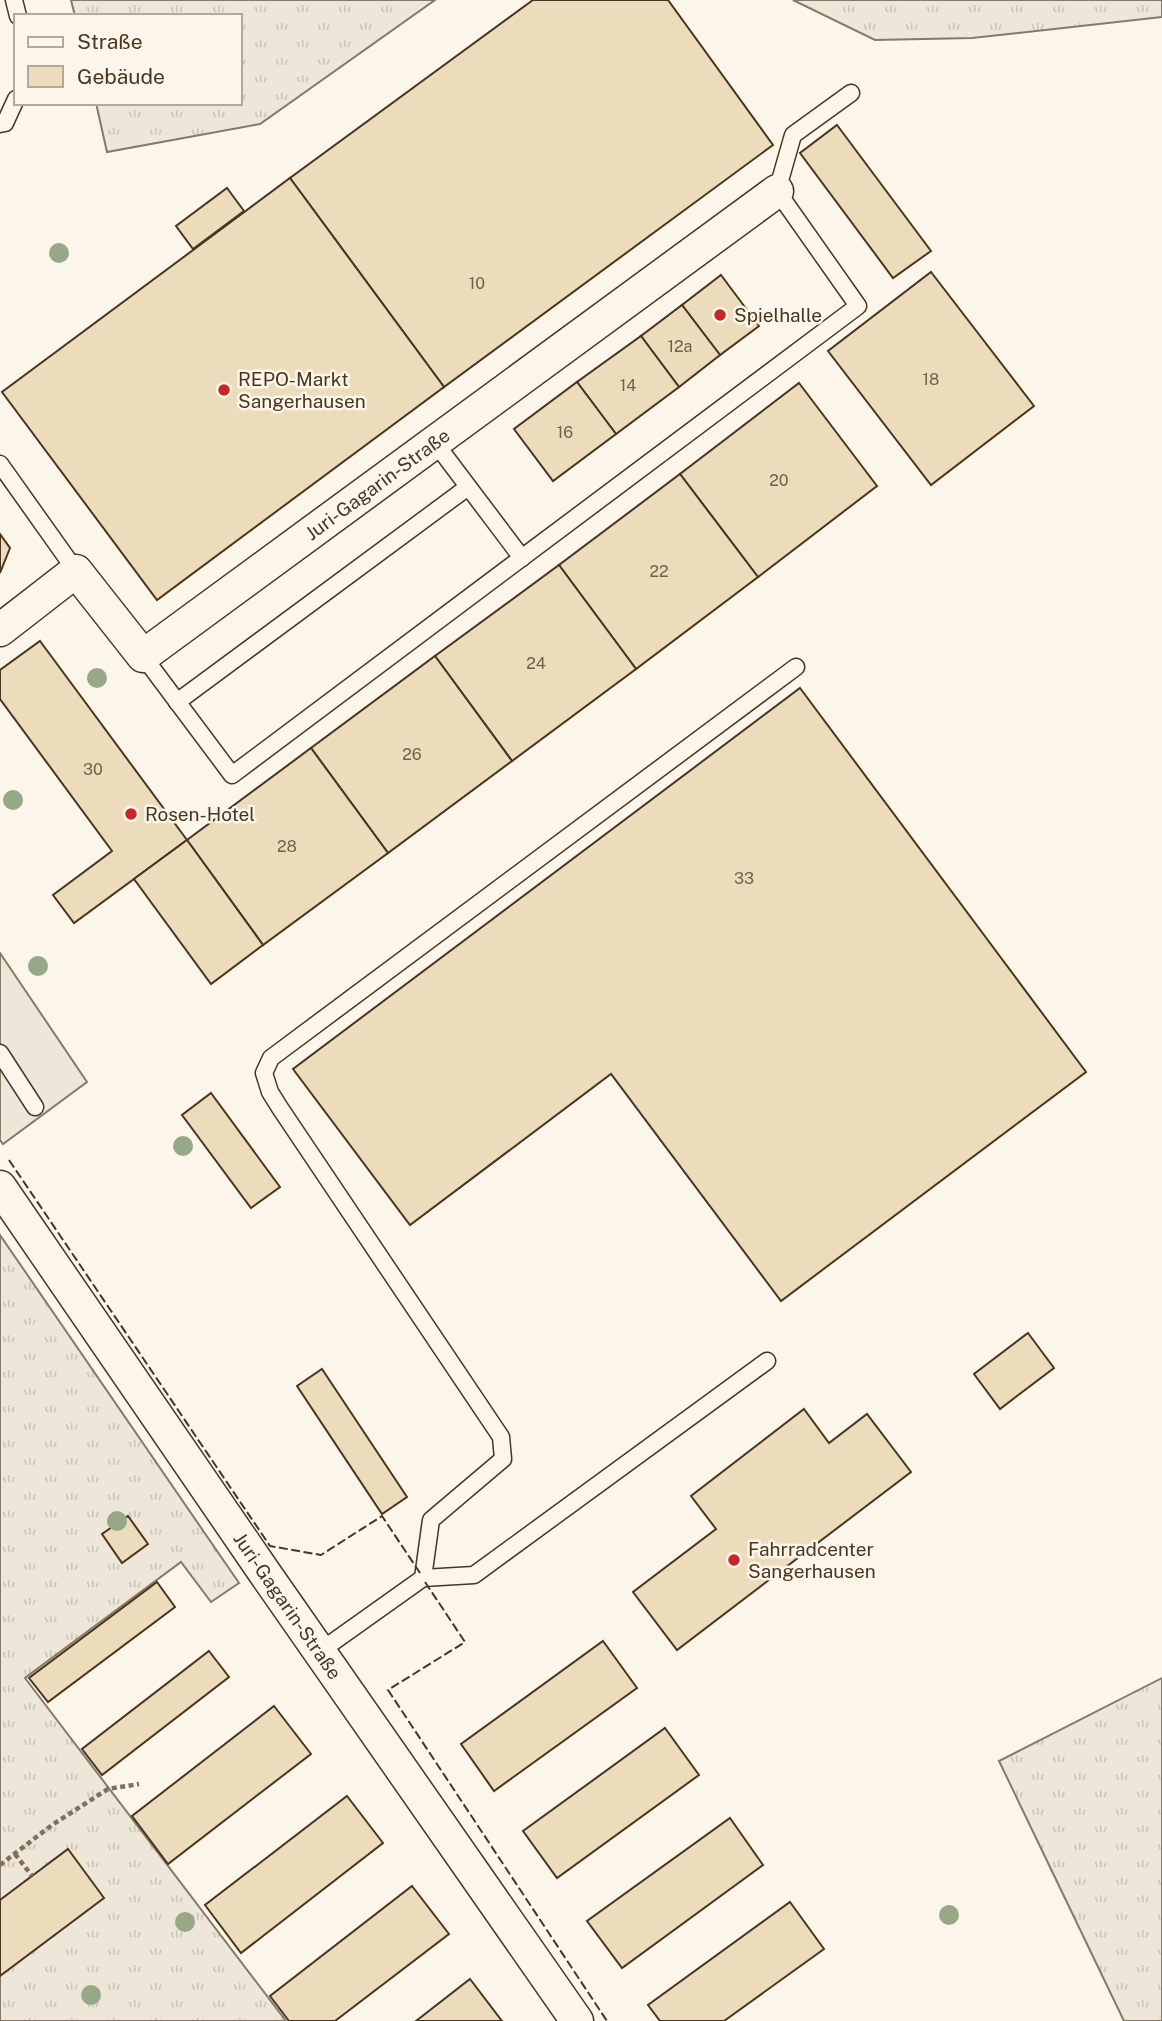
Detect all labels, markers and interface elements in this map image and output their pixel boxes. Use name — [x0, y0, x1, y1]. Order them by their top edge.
legend — [14, 14, 242, 105]
text: Straße — [77, 29, 143, 54]
text: Gebäude — [77, 64, 165, 89]
house number: 10 — [469, 274, 485, 293]
place label: Spielhalle — [734, 304, 822, 326]
marker: Spielhalle — [712, 307, 728, 323]
house number: 12a — [668, 337, 692, 356]
place label: REPO-Markt Sangerhausen — [238, 368, 366, 412]
house number: 18 — [923, 370, 939, 389]
house number: 14 — [620, 376, 636, 395]
marker: REPO-Markt Sangerhausen — [216, 382, 232, 398]
house number: 16 — [557, 423, 573, 442]
street label: Juri-Gagarin-Straße — [301, 424, 454, 544]
house number: 20 — [769, 471, 789, 490]
house number: 22 — [649, 562, 669, 581]
house number: 24 — [526, 654, 546, 673]
house number: 26 — [402, 745, 422, 764]
house number: 30 — [83, 760, 103, 779]
place label: Rosen-Hotel — [145, 803, 255, 825]
marker: Rosen-Hotel — [123, 806, 139, 822]
house number: 28 — [277, 837, 297, 856]
house number: 33 — [734, 869, 754, 888]
street label: Juri-Gagarin-Straße — [229, 1528, 346, 1683]
place label: Fahrradcenter Sangerhausen — [748, 1538, 876, 1582]
marker: Fahrradcenter Sangerhausen — [726, 1552, 742, 1568]

